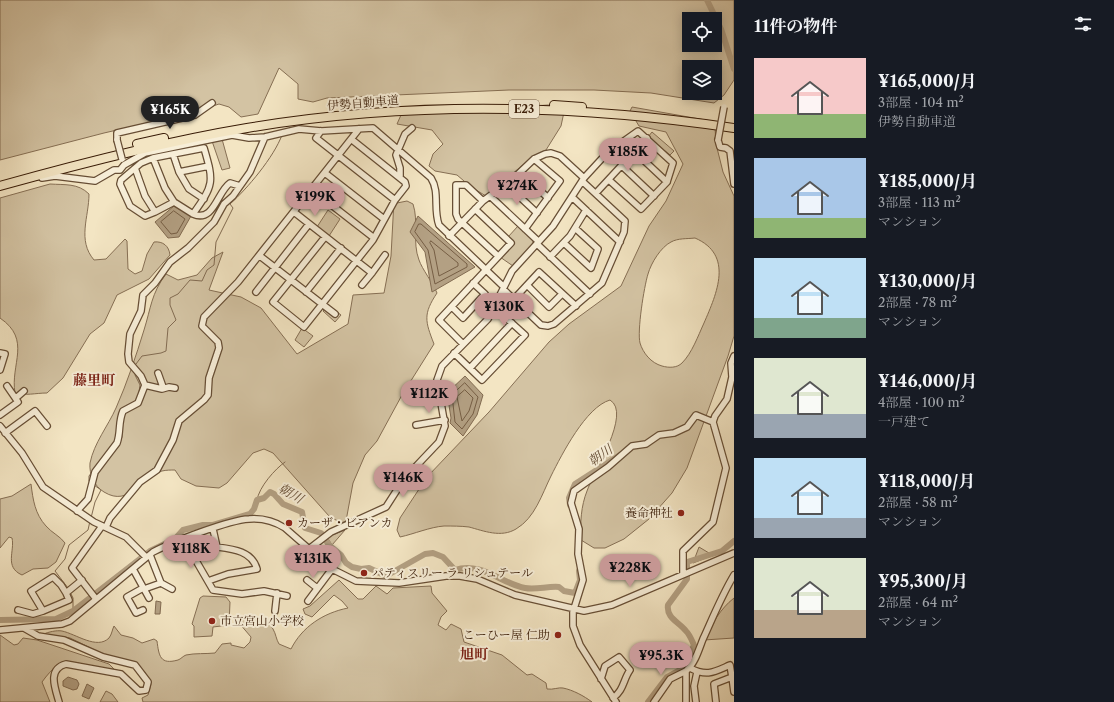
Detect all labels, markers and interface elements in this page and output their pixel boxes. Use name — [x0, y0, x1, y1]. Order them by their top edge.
map controls — [682, 12, 722, 100]
button: locate — [682, 12, 722, 52]
icon: filters — [1072, 13, 1094, 35]
text: 11件の物件 — [754, 16, 837, 36]
button: layers — [682, 60, 722, 100]
text: ¥165,000/月 — [878, 71, 977, 91]
icon: home — [786, 74, 834, 122]
street label: 伊勢自動車道 — [326, 92, 399, 113]
text: 3部屋 · 104 m² — [878, 94, 964, 110]
pin: ¥165K — [142, 96, 198, 130]
road number: E23 — [509, 100, 539, 118]
text: ¥165K — [150, 101, 190, 117]
text: 伊勢自動車道 — [878, 113, 956, 129]
pin: ¥185K — [600, 138, 656, 172]
text: ¥185K — [608, 143, 648, 159]
text: ¥185,000/月 — [878, 171, 977, 191]
pin: ¥274K — [489, 172, 545, 206]
icon: home — [786, 174, 834, 222]
text: ¥274K — [496, 177, 538, 193]
pin: ¥199K — [287, 183, 343, 217]
text: ¥199K — [295, 188, 335, 204]
text: 3部屋 · 113 m² — [878, 194, 961, 210]
text: マンション — [878, 213, 942, 229]
text: ¥130,000/月 — [878, 271, 978, 291]
icon: home — [786, 274, 834, 322]
pin: ¥130K — [476, 293, 532, 327]
text: 2部屋 · 78 m² — [878, 294, 957, 310]
text: ¥130K — [484, 298, 524, 314]
text: マンション — [878, 313, 942, 329]
district label: 藤里町 — [73, 371, 116, 389]
text: ¥146,000/月 — [878, 371, 978, 391]
icon: home — [786, 374, 834, 422]
pin: ¥112K — [401, 380, 457, 414]
text: ¥112K — [410, 385, 448, 401]
text: 4部屋 · 100 m² — [878, 394, 965, 410]
text: 一戸建て — [878, 413, 930, 429]
water label: 朝川 — [585, 440, 617, 469]
pin: ¥146K — [375, 464, 431, 498]
text: ¥146K — [383, 469, 423, 485]
text: ¥118,000/月 — [878, 471, 975, 491]
icon: home — [786, 474, 834, 522]
water label: 朝川 — [276, 480, 308, 507]
text: 2部屋 · 58 m² — [878, 494, 958, 510]
place label: 養命神社 — [625, 505, 673, 520]
marker: 養命神社 — [676, 508, 686, 518]
text: マンション — [878, 513, 942, 529]
place label: カーザ・ビアンカ — [297, 515, 393, 530]
marker: カーザ・ビアンカ — [284, 518, 294, 528]
pin: ¥118K — [163, 535, 219, 569]
text: ¥118K — [172, 540, 211, 556]
pin: ¥131K — [285, 545, 341, 579]
text: ¥131K — [294, 550, 332, 566]
pin: ¥228K — [602, 554, 658, 588]
text: ¥228K — [609, 559, 651, 575]
place label: パティスリー ラ リシュテール — [372, 565, 533, 580]
marker: パティスリー ラ リシュテール — [359, 568, 369, 578]
text: ¥95,300/月 — [878, 571, 968, 591]
icon: home — [786, 574, 834, 622]
text: 2部屋 · 64 m² — [878, 594, 958, 610]
place label: 市立宮山小学校 — [220, 613, 304, 628]
text: マンション — [878, 613, 942, 629]
marker: 市立宮山小学校 — [207, 616, 217, 626]
place label: こーひー屋 仁助 — [463, 627, 550, 642]
marker: こーひー屋 仁助 — [553, 630, 563, 640]
pin: ¥95.3K — [628, 642, 694, 676]
district label: 旭町 — [460, 645, 489, 663]
text: ¥95.3K — [638, 647, 684, 663]

